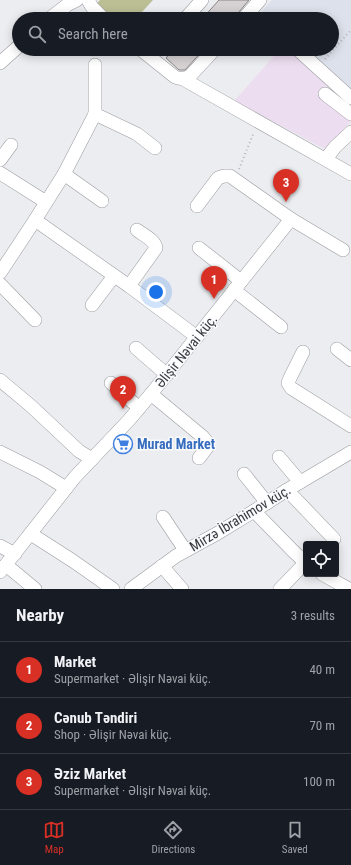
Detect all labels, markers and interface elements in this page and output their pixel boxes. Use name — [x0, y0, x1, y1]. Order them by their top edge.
search box — [12, 12, 339, 56]
icon: search — [26, 23, 48, 45]
text: Search here — [58, 25, 128, 43]
pin: 3 — [273, 169, 299, 202]
pin: 1 — [201, 266, 227, 299]
your location — [146, 282, 166, 302]
street label: Əlişir Nəvai küç. — [152, 311, 220, 391]
pin: 2 — [110, 376, 136, 409]
supermarket icon: Murad Market — [112, 433, 134, 455]
place label: Murad Market — [137, 436, 215, 452]
street label: Mirzə İbrahimov küç. — [187, 482, 293, 554]
map controls — [303, 541, 339, 577]
button: locate — [303, 541, 339, 577]
text: Nearby — [16, 605, 64, 625]
text: 3 results — [291, 608, 335, 623]
text: Market — [54, 653, 96, 671]
text: 1 — [26, 662, 32, 677]
text: 40 m — [309, 662, 335, 677]
text: Supermarket · Əlişir Nəvai küç. — [54, 671, 211, 686]
text: Cənub Təndiri — [54, 709, 137, 727]
text: 2 — [26, 718, 32, 733]
text: 70 m — [309, 718, 335, 733]
text: Shop · Əlişir Nəvai küç. — [54, 727, 172, 742]
text: Əziz Market — [54, 765, 126, 783]
text: 3 — [26, 774, 32, 789]
text: 100 m — [303, 774, 335, 789]
text: Supermarket · Əlişir Nəvai küç. — [54, 783, 211, 798]
tab: Map — [43, 819, 65, 856]
tab: Directions — [151, 819, 195, 856]
tab: Saved — [282, 819, 308, 856]

